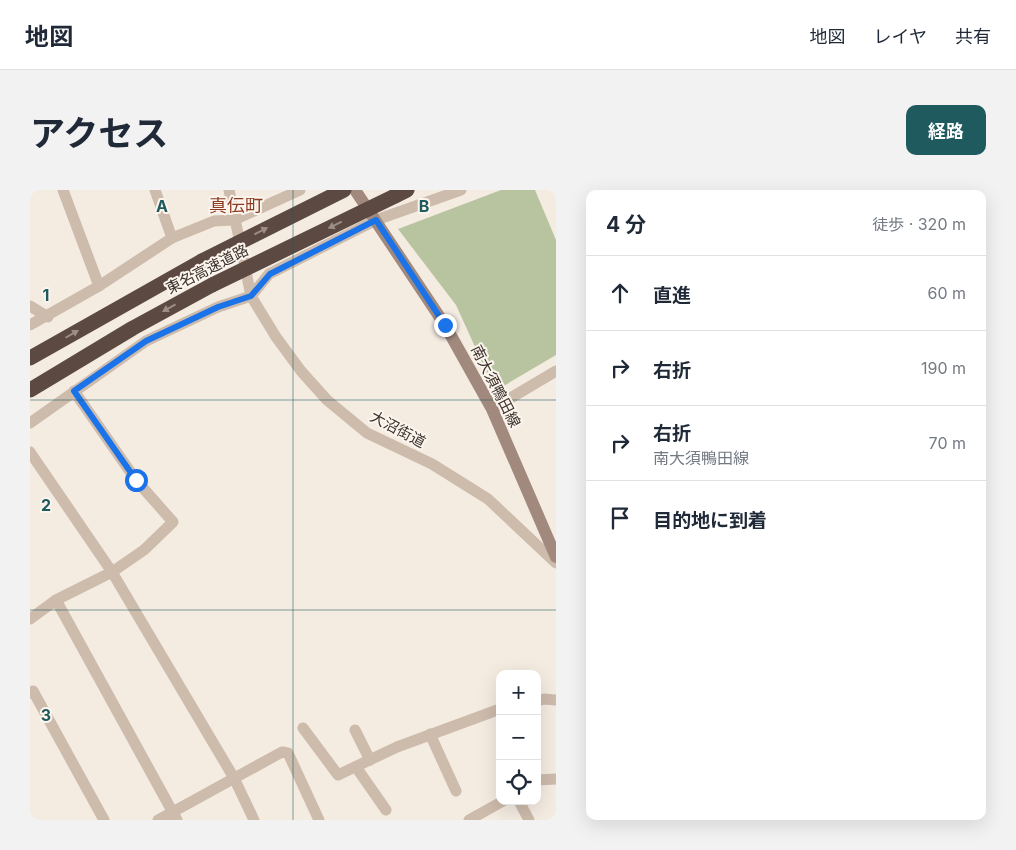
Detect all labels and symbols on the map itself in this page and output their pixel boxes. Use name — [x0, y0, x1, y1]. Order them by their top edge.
district label: 真伝町 — [209, 195, 263, 216]
text: A — [156, 196, 168, 216]
text: B — [419, 196, 429, 216]
one-way arrow — [328, 221, 342, 229]
one-way arrow — [254, 227, 269, 235]
street label: 東名高速道路 — [163, 240, 251, 298]
text: 1 — [43, 285, 49, 305]
one-way arrow — [163, 304, 176, 313]
route end — [434, 314, 457, 337]
one-way arrow — [65, 330, 80, 338]
street label: 南大須鴨田線 — [467, 342, 525, 430]
street label: 大沼街道 — [367, 407, 429, 451]
route start — [125, 469, 148, 492]
text: 2 — [41, 495, 51, 515]
text: 3 — [41, 705, 51, 725]

